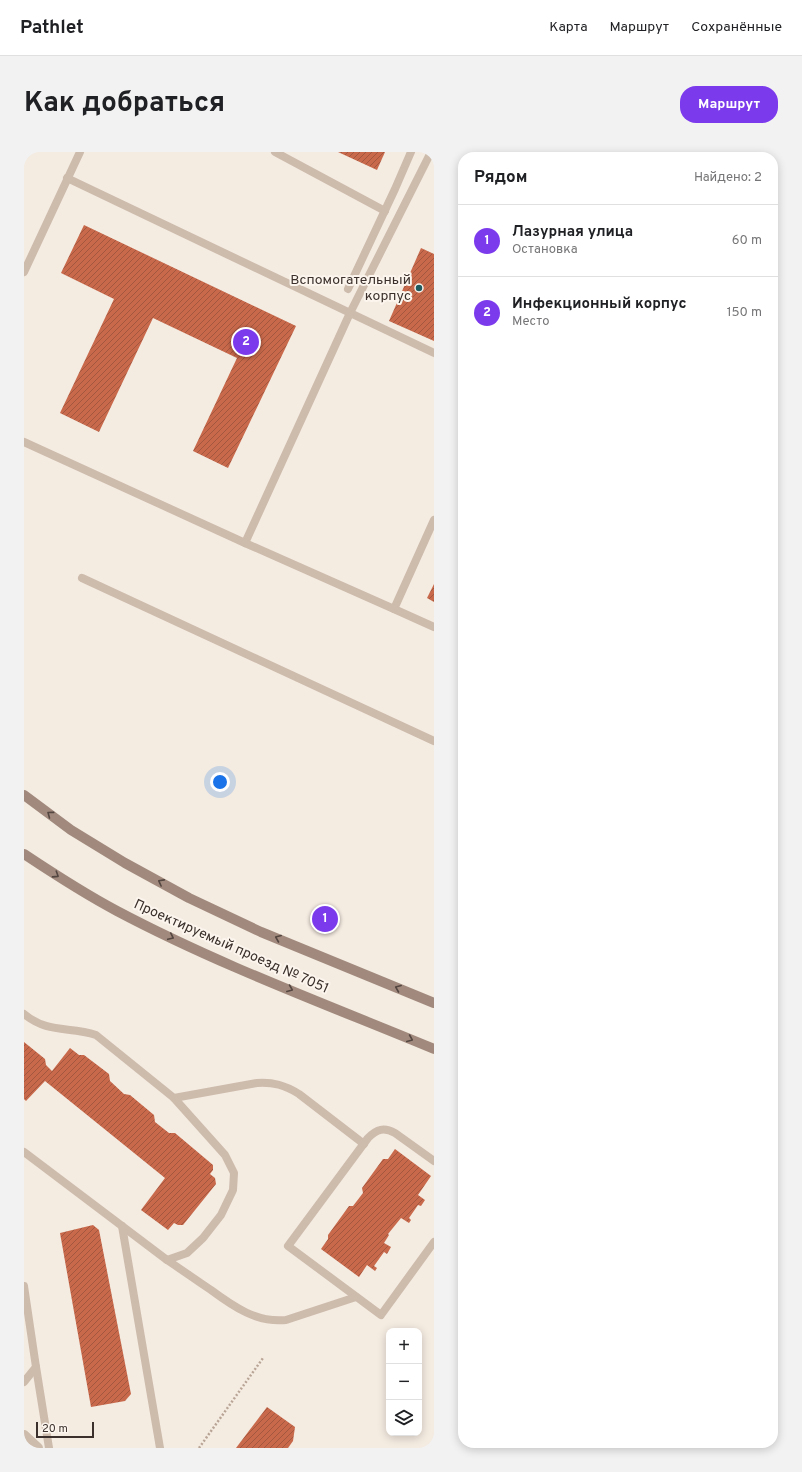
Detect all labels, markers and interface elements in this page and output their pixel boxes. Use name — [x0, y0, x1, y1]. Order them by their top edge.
text: Pathlet — [20, 16, 84, 40]
text: Карта — [549, 19, 588, 36]
text: Маршрут — [610, 19, 669, 36]
text: Сохранённые — [691, 19, 782, 36]
text: Как добраться — [24, 86, 225, 122]
button: Маршрут — [680, 86, 778, 123]
text: Рядом — [474, 167, 527, 189]
text: Найдено: 2 — [694, 170, 762, 186]
text: Лазурная улица — [512, 223, 633, 242]
text: 1 — [484, 233, 490, 249]
text: 60 m — [732, 233, 762, 249]
text: Остановка — [512, 242, 578, 258]
place label: Вспомогательный корпус — [290, 272, 411, 305]
marker: Вспомогательный корпус — [414, 283, 424, 293]
text: Инфекционный корпус — [512, 295, 687, 314]
text: 2 — [483, 305, 491, 321]
text: 150 m — [727, 305, 762, 321]
text: Место — [512, 314, 549, 330]
pin: 2 — [233, 327, 259, 357]
your location — [210, 772, 230, 792]
one-way arrow — [47, 811, 54, 819]
one-way arrow — [52, 871, 59, 878]
one-way arrow — [157, 880, 165, 887]
street label: Проектируемый проезд № 7051 — [131, 896, 331, 998]
pin: 1 — [312, 904, 338, 934]
one-way arrow — [166, 932, 174, 940]
one-way arrow — [274, 935, 281, 943]
one-way arrow — [286, 985, 293, 993]
one-way arrow — [394, 985, 402, 993]
one-way arrow — [405, 1034, 413, 1042]
map controls — [386, 1328, 422, 1436]
button: + — [386, 1328, 422, 1364]
button: − — [386, 1364, 422, 1400]
button: layers — [386, 1400, 422, 1436]
scale bar — [36, 1420, 94, 1439]
text: 20 m — [42, 1422, 68, 1436]

